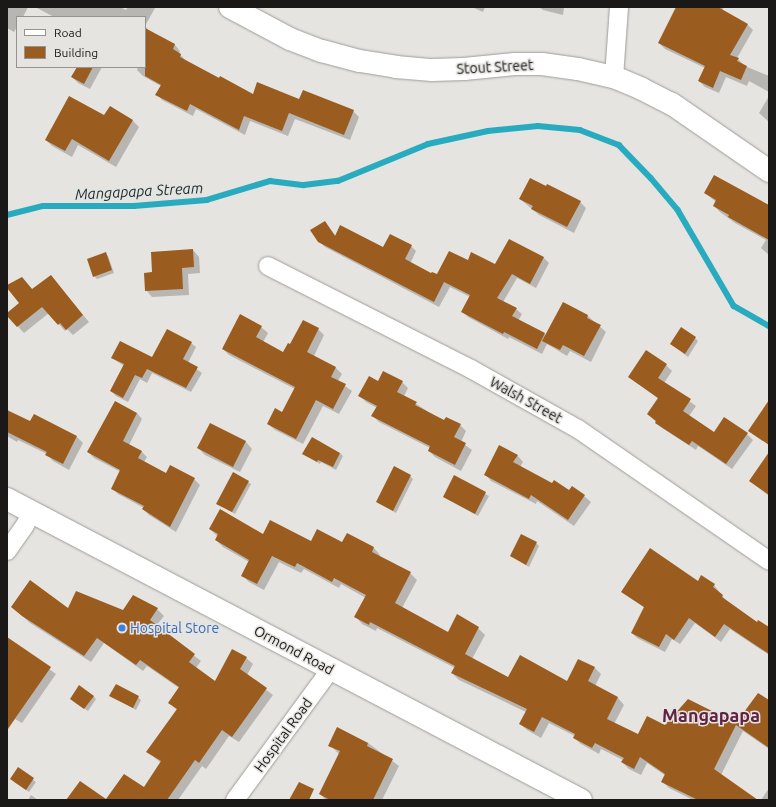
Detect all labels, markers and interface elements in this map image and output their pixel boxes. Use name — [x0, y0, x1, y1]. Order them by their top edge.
legend — [16, 16, 146, 68]
text: Road — [54, 26, 82, 39]
text: Building — [54, 46, 98, 59]
street label: Stout Street — [456, 57, 534, 77]
water label: Mangapapa Stream — [74, 179, 204, 203]
street label: Walsh Street — [487, 373, 565, 427]
place label: Hospital Store — [130, 620, 219, 636]
street label: Ormond Road — [251, 622, 337, 678]
marker: Hospital Store — [117, 623, 127, 633]
street label: Hospital Road — [251, 695, 315, 775]
district label: Mangapapa — [662, 704, 760, 726]

